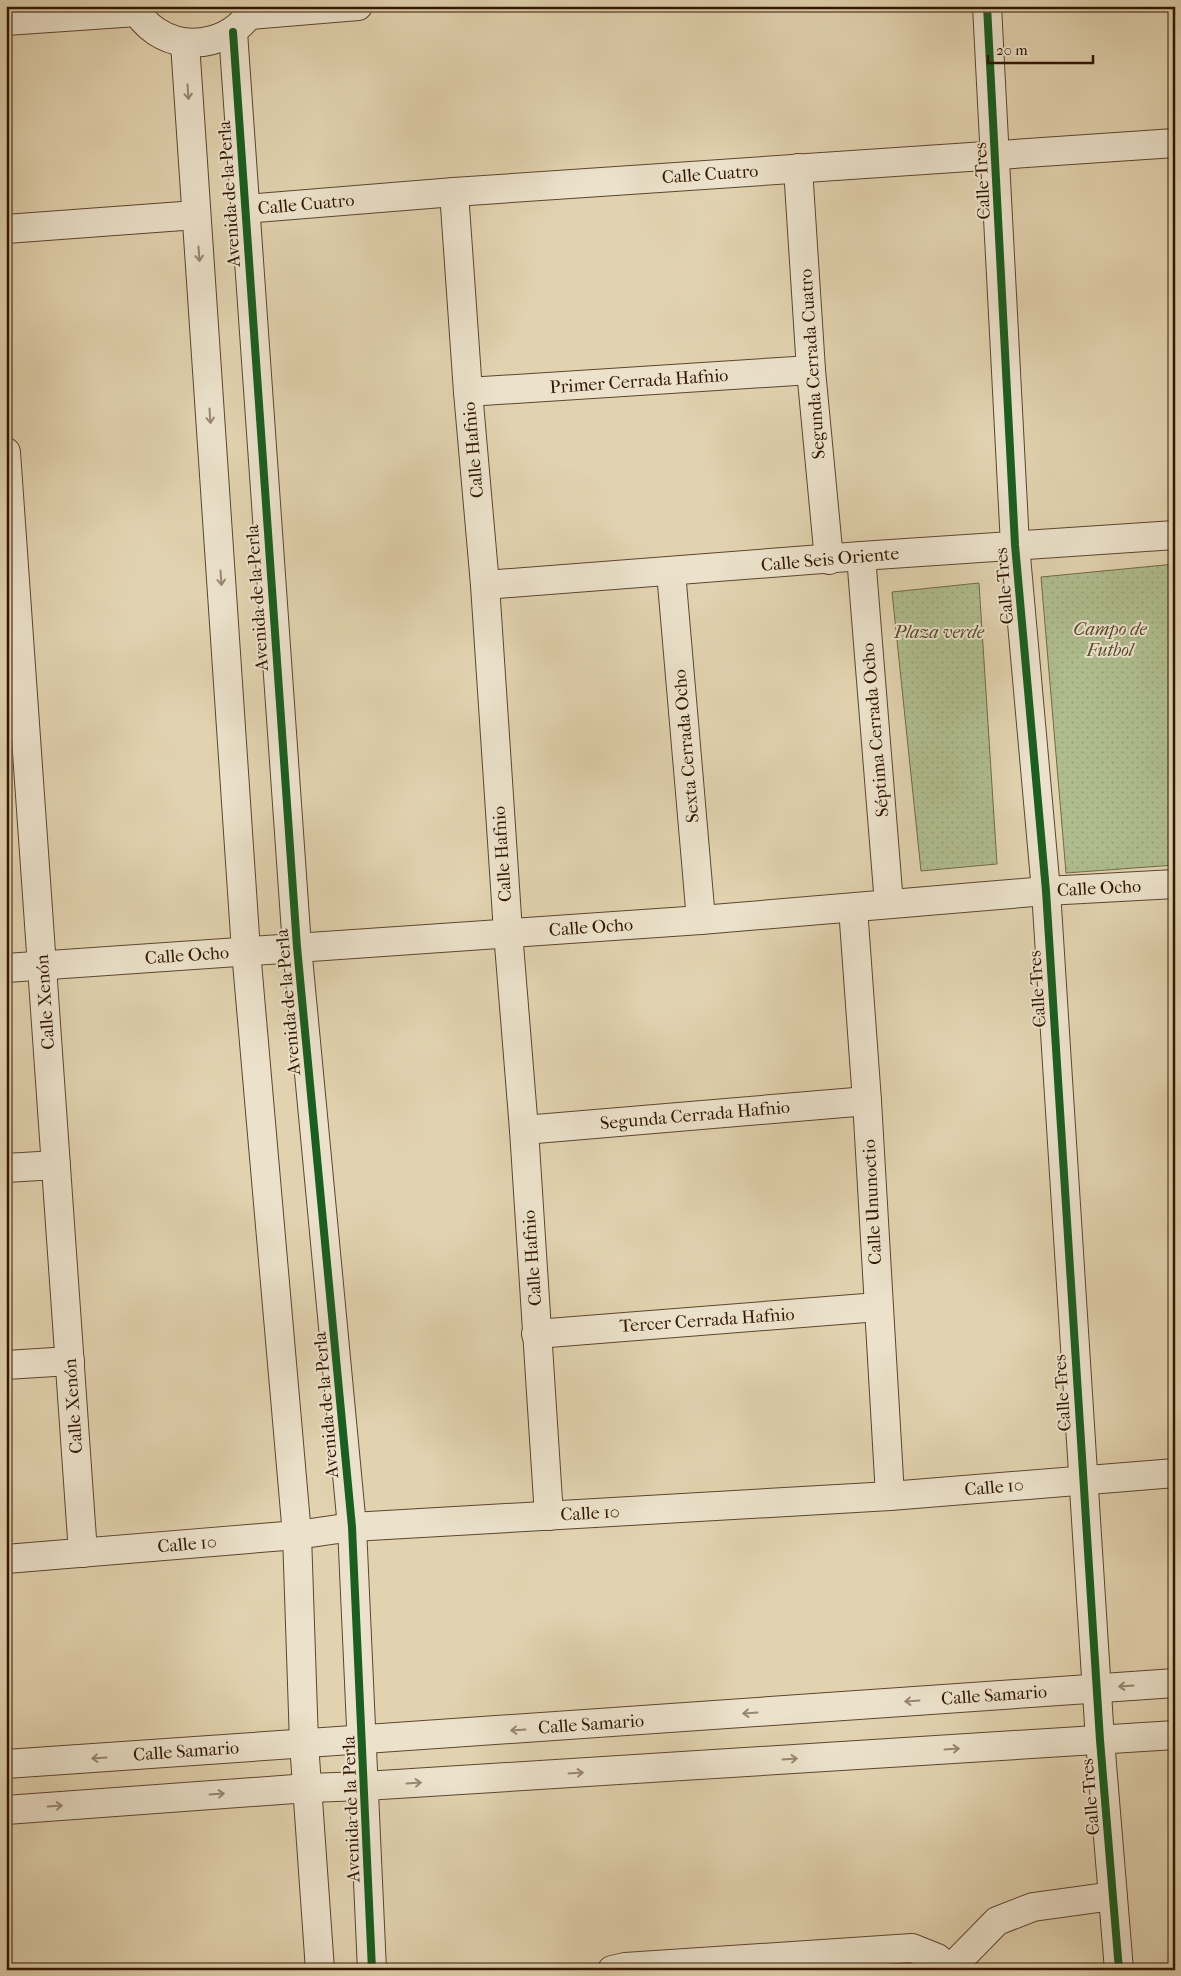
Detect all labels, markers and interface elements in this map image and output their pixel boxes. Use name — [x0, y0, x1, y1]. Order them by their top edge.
scale bar — [988, 32, 1094, 64]
text: 20 m — [996, 41, 1028, 59]
one-way arrow — [184, 83, 193, 99]
street label: Avenida de la Perla — [214, 120, 245, 269]
street label: Calle Tres — [970, 142, 995, 220]
street label: Calle Cuatro — [661, 161, 759, 188]
street label: Calle Cuatro — [257, 190, 355, 219]
one-way arrow — [194, 245, 204, 261]
street label: Segunda Cerrada Cuatro — [795, 268, 830, 460]
street label: Primer Cerrada Hafnio — [549, 365, 729, 398]
street label: Calle Hafnio — [459, 401, 488, 499]
one-way arrow — [205, 408, 214, 424]
street label: Avenida de la Perla — [242, 524, 273, 673]
street label: Calle Seis Oriente — [760, 543, 900, 576]
street label: Calle Tres — [991, 546, 1018, 625]
one-way arrow — [216, 570, 225, 586]
park label: Campo de Futbol — [1073, 619, 1147, 661]
park label: Plaza verde — [893, 622, 985, 643]
street label: Séptima Cerrada Ocho — [857, 642, 894, 818]
street label: Sexta Cerrada Ocho — [669, 668, 704, 824]
street label: Calle Hafnio — [489, 805, 516, 903]
street label: Calle Ocho — [1056, 876, 1142, 901]
street label: Calle Ocho — [548, 914, 634, 941]
street label: Avenida de la Perla — [272, 927, 305, 1077]
street label: Calle Ocho — [144, 942, 230, 969]
street label: Calle Tres — [1024, 949, 1051, 1028]
street label: Calle Xenón — [32, 953, 59, 1050]
street label: Segunda Cerrada Hafnio — [599, 1097, 791, 1134]
street label: Calle Ununoctio — [859, 1139, 886, 1265]
street label: Calle Hafnio — [519, 1209, 546, 1307]
street label: Tercer Cerrada Hafnio — [619, 1304, 795, 1337]
street label: Avenida de la Perla — [310, 1330, 343, 1480]
street label: Calle Tres — [1049, 1353, 1076, 1432]
street label: Calle Xenón — [60, 1357, 87, 1454]
street label: Calle 10 — [964, 1474, 1024, 1501]
street label: Calle 10 — [560, 1501, 620, 1526]
street label: Calle 10 — [157, 1531, 217, 1558]
street label: Calle Samario — [940, 1681, 1048, 1710]
one-way arrow — [1118, 1682, 1134, 1691]
one-way arrow — [904, 1697, 920, 1706]
one-way arrow — [742, 1708, 758, 1718]
street label: Calle Samario — [537, 1710, 645, 1739]
one-way arrow — [510, 1725, 526, 1734]
street label: Avenida de la Perla — [338, 1735, 365, 1883]
street label: Calle Samario — [132, 1737, 240, 1766]
one-way arrow — [944, 1745, 960, 1754]
one-way arrow — [91, 1753, 107, 1762]
one-way arrow — [782, 1755, 798, 1764]
street label: Calle Tres — [1077, 1757, 1104, 1836]
one-way arrow — [567, 1768, 583, 1777]
one-way arrow — [405, 1778, 421, 1787]
one-way arrow — [209, 1790, 225, 1799]
one-way arrow — [47, 1802, 63, 1811]

